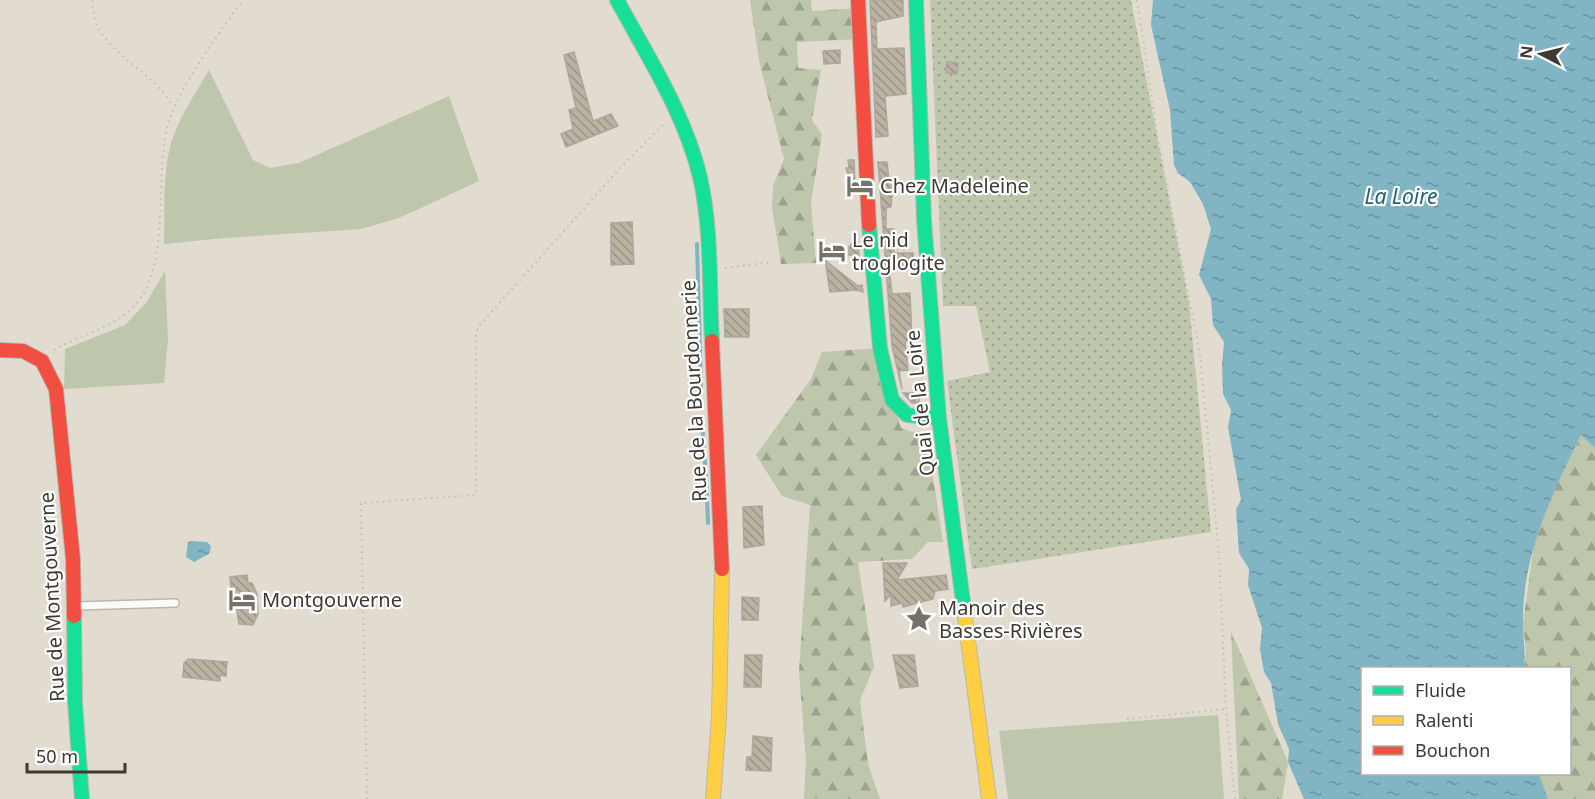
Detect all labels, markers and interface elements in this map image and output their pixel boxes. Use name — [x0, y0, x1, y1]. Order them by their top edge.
north arrow — [1511, 24, 1571, 84]
text: N — [1514, 44, 1538, 60]
hotel icon: Chez Madeleine — [845, 171, 875, 201]
place label: Chez Madeleine — [880, 172, 1029, 199]
water label: La Loire — [1364, 182, 1438, 210]
place label: Le nid troglogite — [852, 226, 945, 276]
hotel icon: Le nid troglogite — [817, 236, 847, 266]
street label: Rue de la Bourdonnerie — [674, 279, 713, 503]
street label: Quai de la Loire — [898, 329, 941, 477]
street label: Rue de Montgouverne — [33, 491, 70, 703]
hotel icon: Montgouverne — [227, 585, 257, 615]
place label: Montgouverne — [262, 586, 402, 613]
place label: Manoir des Basses-Rivières — [939, 594, 1083, 644]
place icon: Manoir des Basses-Rivières — [904, 604, 934, 634]
legend — [1361, 667, 1571, 775]
text: Fluide — [1415, 678, 1466, 702]
text: Ralenti — [1415, 708, 1473, 732]
scale bar — [27, 736, 124, 774]
text: Bouchon — [1415, 738, 1491, 762]
text: 50 m — [36, 744, 78, 768]

